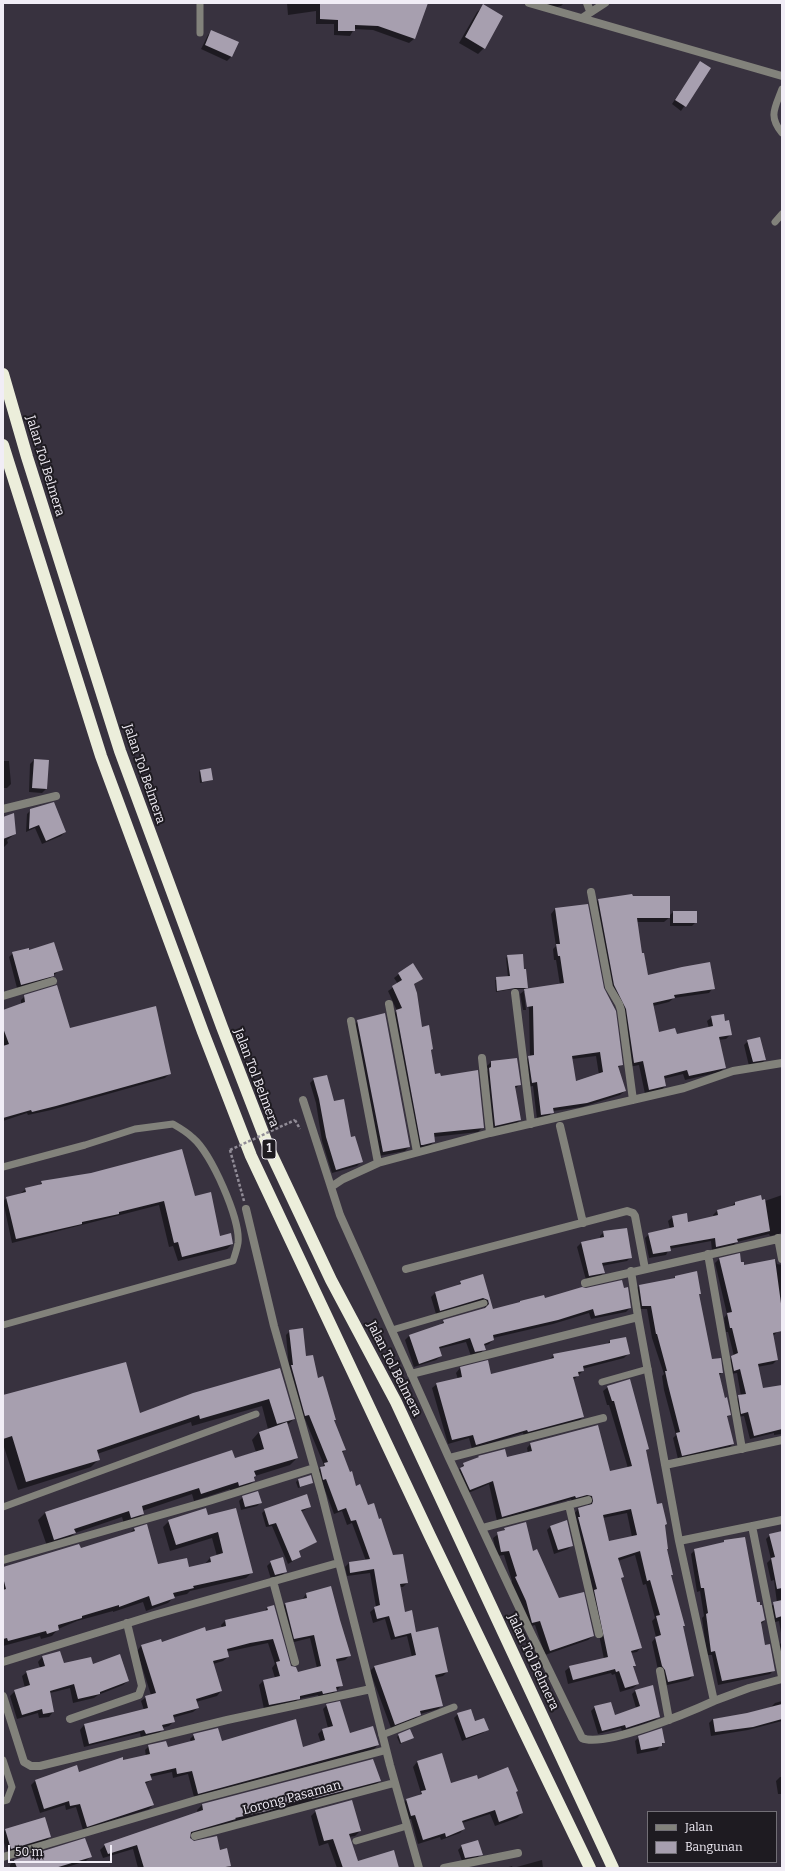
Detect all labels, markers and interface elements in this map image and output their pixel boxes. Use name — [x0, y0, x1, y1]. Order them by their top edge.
street label: Jalan Tol Belmera — [22, 414, 68, 518]
street label: Jalan Tol Belmera — [120, 722, 168, 826]
street label: Jalan Tol Belmera — [230, 1026, 282, 1130]
road number: 1 — [262, 1139, 276, 1159]
street label: Jalan Tol Belmera — [363, 1319, 425, 1419]
street label: Jalan Tol Belmera — [504, 1611, 562, 1713]
street label: Lorong Pasaman — [241, 1777, 343, 1819]
legend — [647, 1811, 777, 1863]
text: Jalan — [685, 1820, 713, 1834]
scale bar — [10, 1837, 114, 1863]
text: Bangunan — [685, 1840, 743, 1854]
text: 50 m — [15, 1845, 43, 1859]

